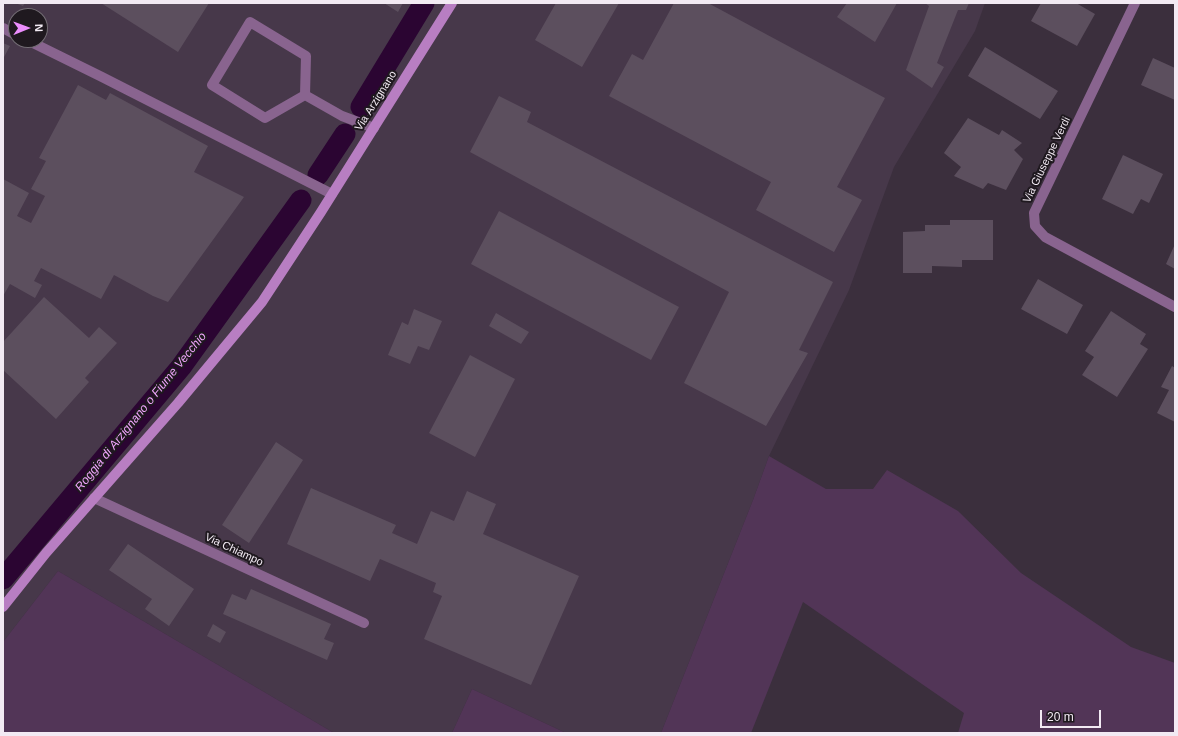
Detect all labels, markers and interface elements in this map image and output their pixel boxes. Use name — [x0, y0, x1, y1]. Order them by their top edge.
north arrow — [8, 8, 48, 48]
text: N — [33, 24, 45, 32]
street label: Via Arzignano — [352, 69, 400, 133]
street label: Via Giuseppe Verdi — [1020, 115, 1074, 205]
water label: Roggia di Arzignano o Fiume Vecchio — [72, 330, 210, 494]
street label: Via Chiampo — [203, 531, 265, 569]
scale bar — [1042, 702, 1103, 728]
text: 20 m — [1047, 710, 1074, 724]

